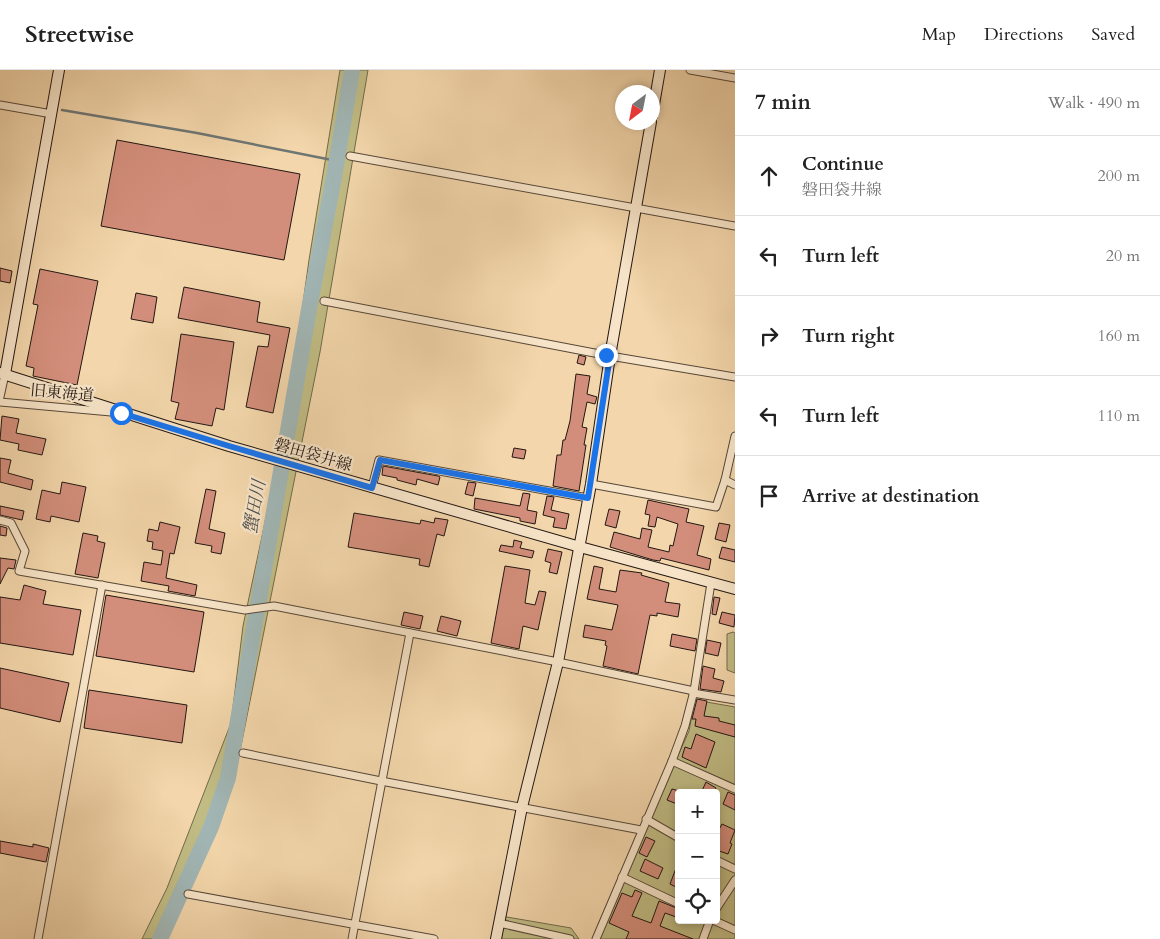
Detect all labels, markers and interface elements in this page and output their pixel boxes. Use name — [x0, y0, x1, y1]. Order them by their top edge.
text: Streetwise — [25, 18, 134, 51]
text: Map — [922, 22, 956, 47]
text: Directions — [984, 22, 1063, 47]
text: Saved — [1091, 22, 1135, 47]
north arrow — [615, 85, 660, 130]
text: 7 min — [755, 88, 811, 117]
text: Walk · 490 m — [1048, 92, 1140, 114]
text: Continue — [802, 151, 884, 177]
icon: ahead — [755, 162, 783, 190]
text: 200 m — [1098, 165, 1140, 187]
text: 磐田袋井線 — [802, 179, 882, 201]
icon: left — [755, 242, 783, 270]
text: Turn left — [802, 243, 879, 269]
text: 20 m — [1106, 245, 1140, 267]
icon: right — [755, 322, 783, 350]
text: Turn right — [802, 323, 894, 349]
text: 160 m — [1098, 325, 1140, 347]
route end — [595, 344, 618, 367]
street label: 旧東海道 — [29, 379, 95, 407]
route start — [110, 402, 133, 425]
icon: left — [755, 402, 783, 430]
text: Turn left — [802, 403, 879, 429]
text: 110 m — [1098, 405, 1140, 427]
street label: 磐田袋井線 — [272, 433, 354, 477]
water label: 蟹田川 — [238, 476, 272, 536]
icon: arrive — [755, 482, 783, 510]
text: Arrive at destination — [802, 483, 979, 509]
map controls — [675, 789, 720, 924]
button: + — [675, 789, 720, 834]
button: − — [675, 834, 720, 879]
button: locate — [675, 879, 720, 924]

